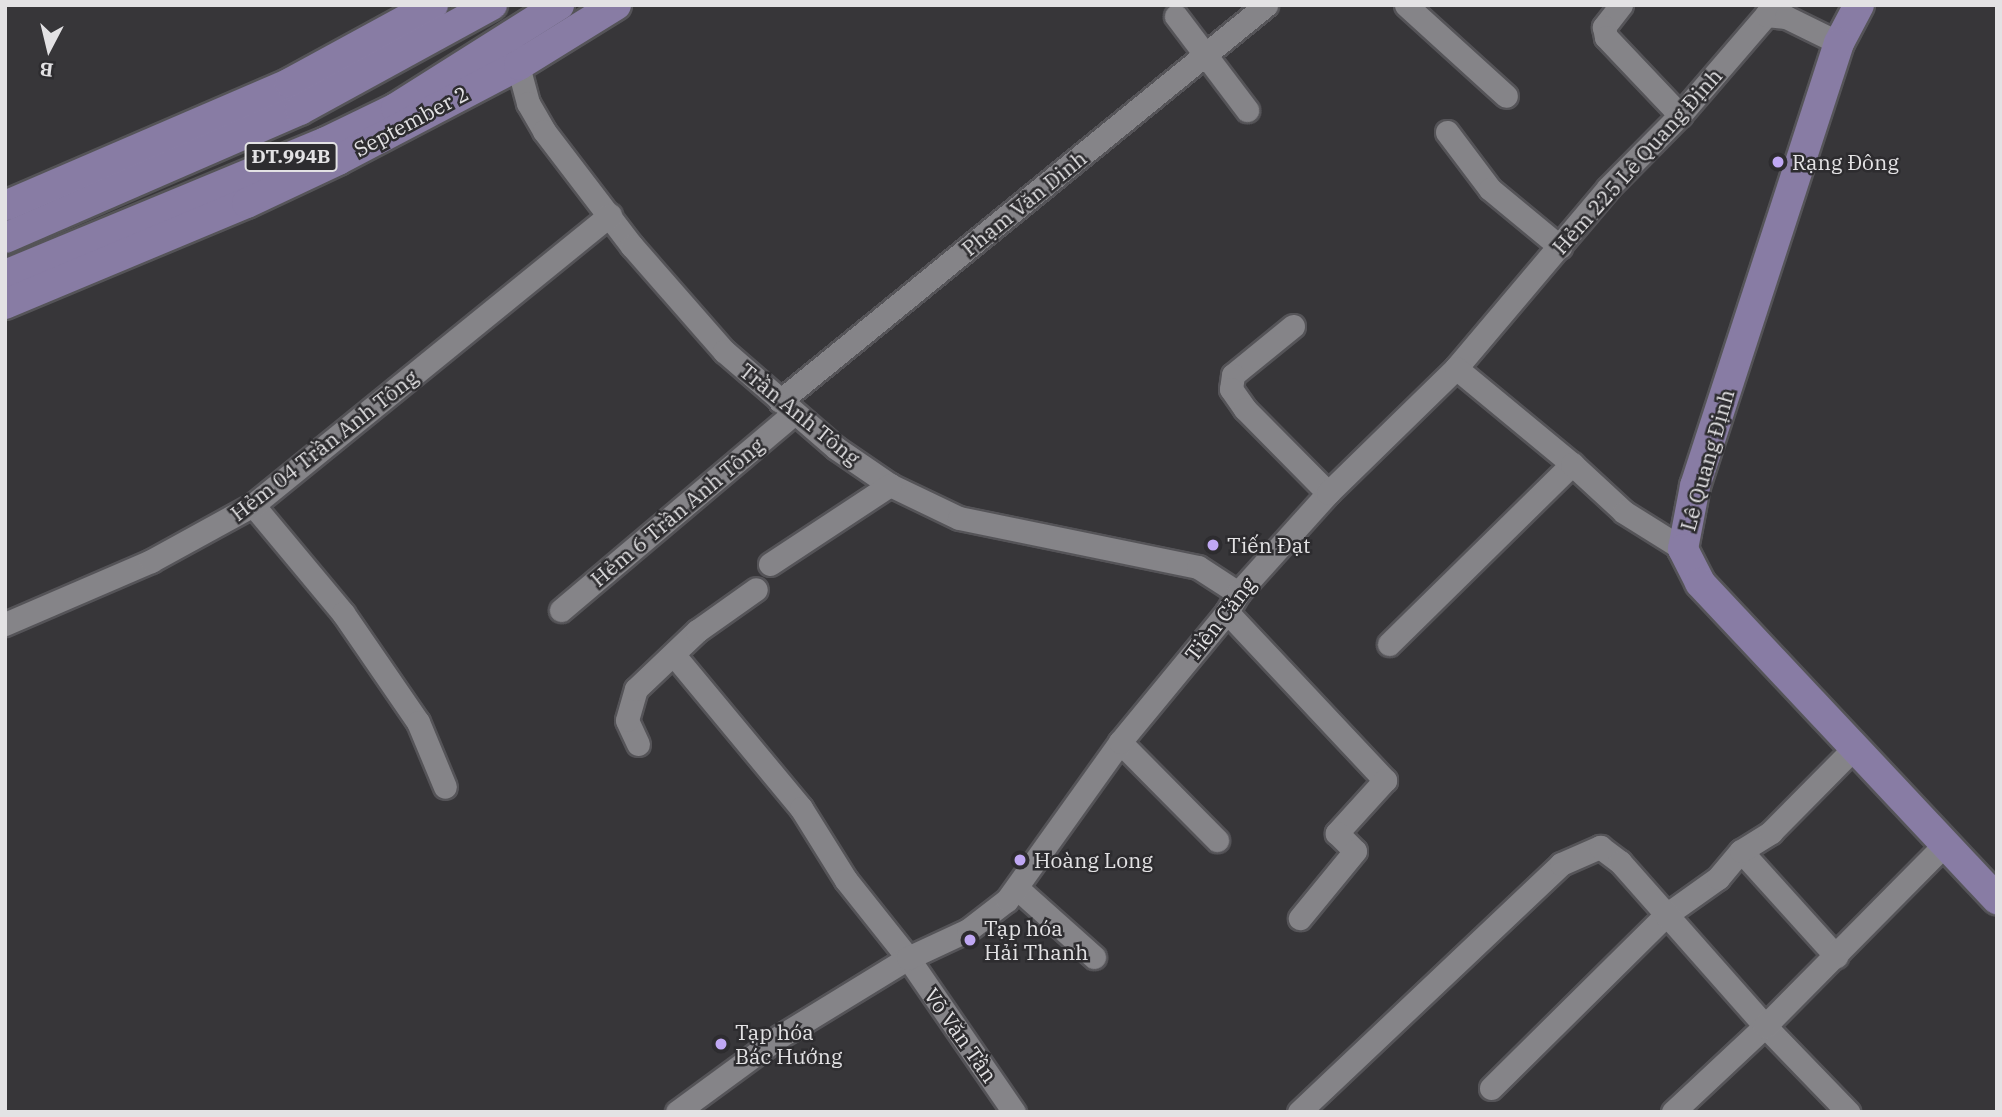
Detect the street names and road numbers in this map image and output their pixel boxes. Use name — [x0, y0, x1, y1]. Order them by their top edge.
street label: Hẻm 225 Lê Quang Định — [1547, 63, 1727, 259]
street label: September 2 — [349, 80, 473, 162]
road number: ĐT.994B — [244, 141, 338, 172]
street label: Phạm Văn Dinh — [957, 145, 1091, 261]
street label: Trần Anh Tông — [735, 358, 865, 470]
street label: Hẻm 04 Trần Anh Tông — [225, 364, 423, 526]
street label: Lê Quang Định — [1675, 386, 1739, 534]
street label: Hẻm 6 Trần Anh Tông — [585, 432, 769, 592]
street label: Tiền Cảng — [1179, 572, 1261, 666]
street label: Võ Văn Tần — [919, 983, 1003, 1087]

